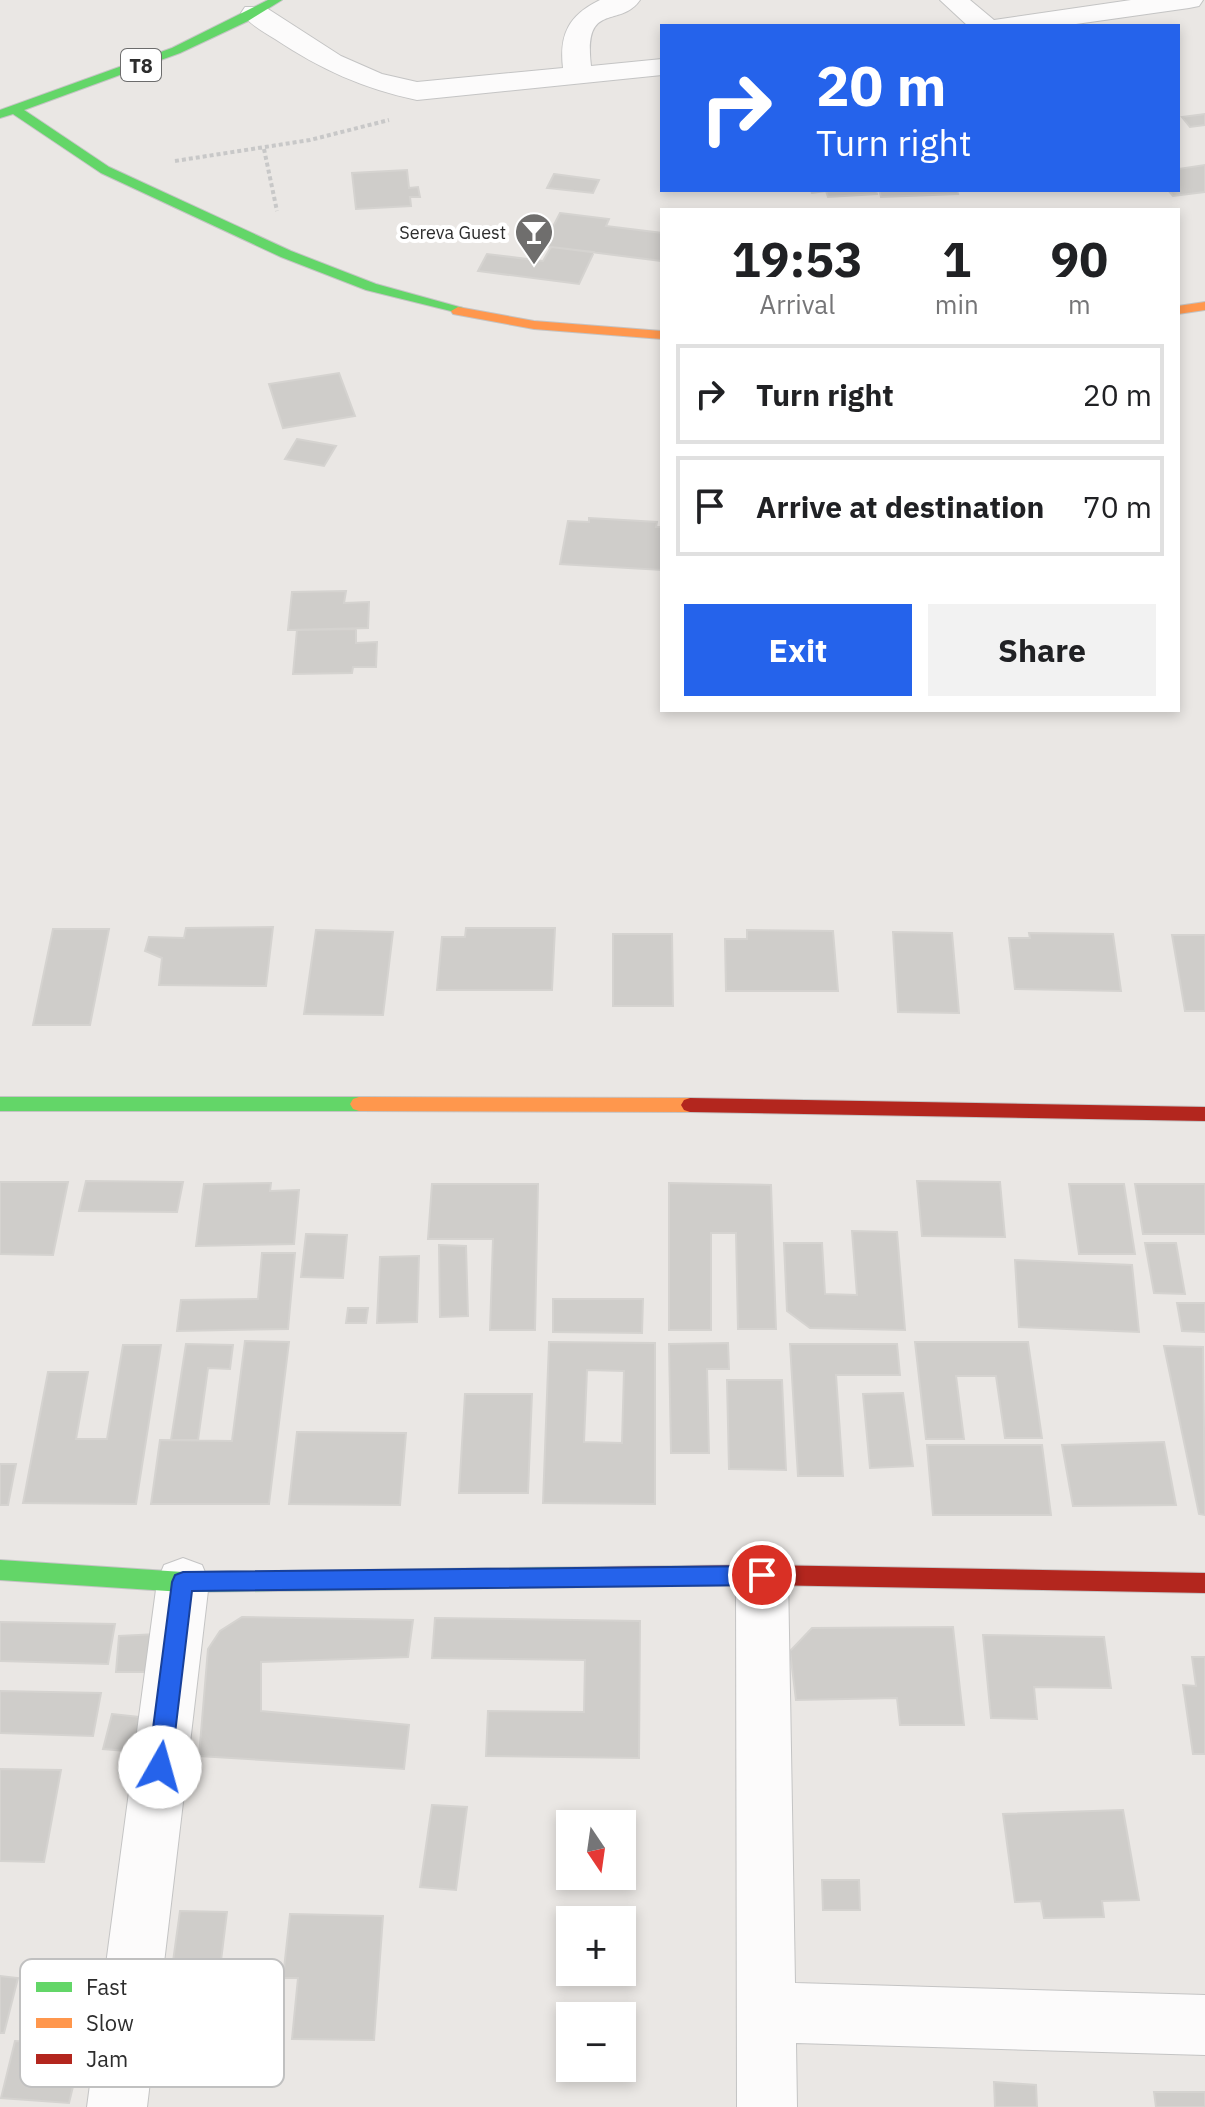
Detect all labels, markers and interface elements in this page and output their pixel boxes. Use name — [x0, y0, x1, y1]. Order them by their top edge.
road number: T8 — [121, 49, 161, 81]
text: 20 m — [816, 49, 946, 121]
icon: right — [684, 56, 788, 160]
text: Turn right — [816, 119, 972, 166]
bar icon: Sereva Guest — [513, 211, 555, 266]
place label: Sereva Guest — [399, 221, 506, 244]
text: 19:53 — [732, 228, 863, 290]
text: 1 — [942, 228, 971, 290]
text: 90 — [1051, 228, 1108, 290]
text: Arrival — [759, 287, 835, 321]
text: min — [935, 287, 979, 321]
text: m — [1068, 287, 1091, 321]
icon: right — [688, 372, 732, 416]
text: Turn right — [756, 375, 894, 414]
text: 20 m — [1083, 375, 1152, 414]
icon: arrive — [688, 484, 732, 528]
text: Arrive at destination — [756, 487, 1044, 526]
text: 70 m — [1083, 487, 1152, 526]
button: Exit — [684, 604, 912, 696]
button: Share — [928, 604, 1156, 696]
pin — [728, 1541, 796, 1609]
icon: arrive — [740, 1553, 784, 1597]
position arrow — [118, 1725, 202, 1809]
north arrow — [556, 1810, 636, 1890]
map controls — [556, 1810, 636, 2082]
button: + — [556, 1906, 636, 1986]
legend — [20, 1959, 284, 2087]
text: Fast — [86, 1972, 127, 2001]
button: − — [556, 2002, 636, 2082]
text: Slow — [86, 2008, 134, 2037]
text: Jam — [86, 2044, 128, 2073]

